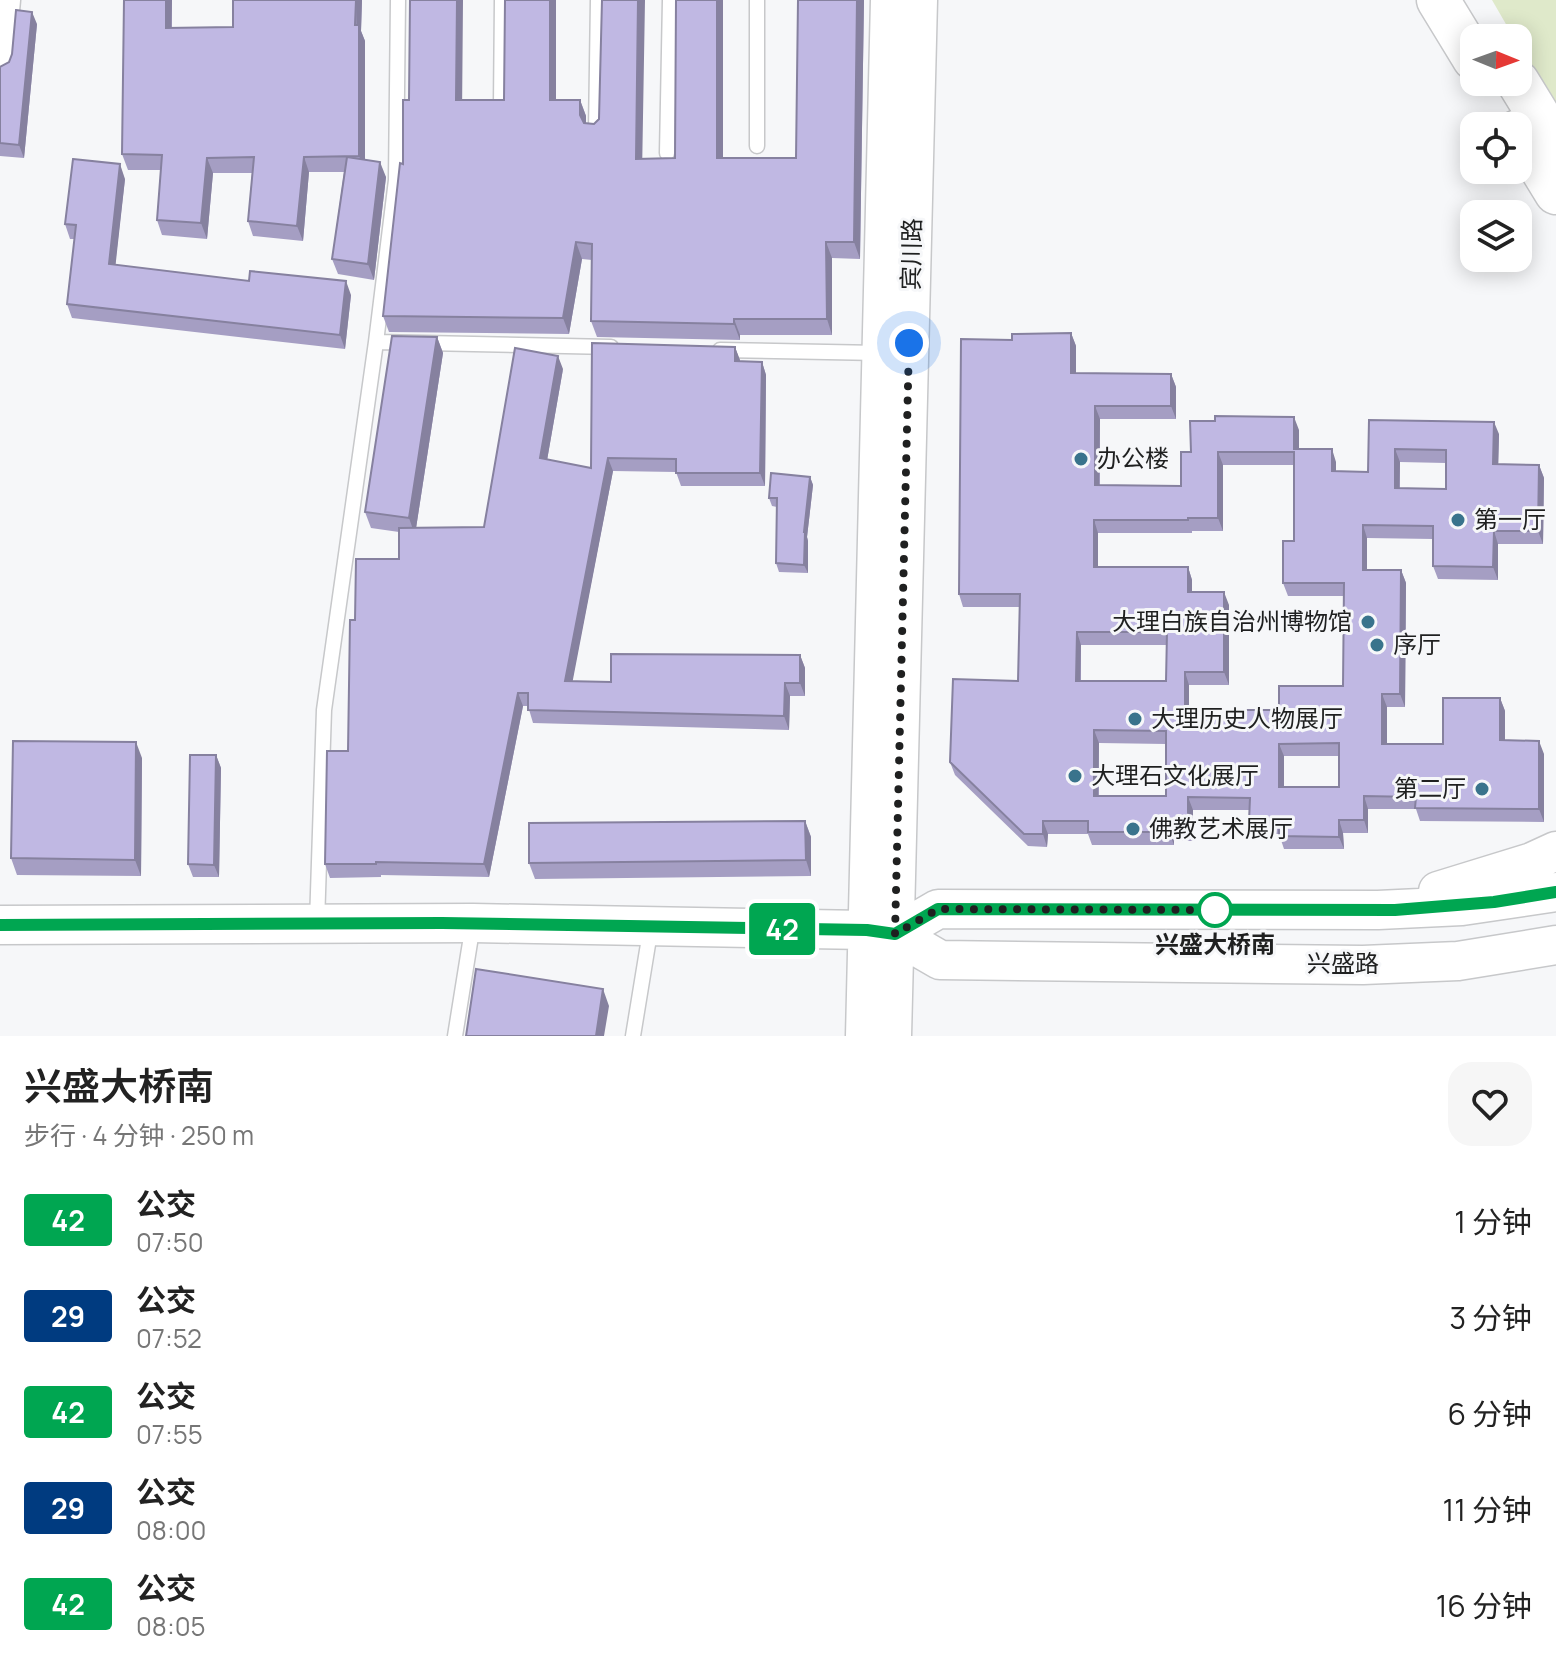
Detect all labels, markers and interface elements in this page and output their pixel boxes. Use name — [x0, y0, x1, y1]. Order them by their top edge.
north arrow — [1460, 24, 1532, 96]
map controls — [1460, 24, 1532, 272]
button: locate — [1460, 112, 1532, 184]
button: layers — [1460, 200, 1532, 272]
street label: 宾川路 — [893, 218, 928, 290]
your location — [889, 323, 929, 363]
place label: 办公楼 — [1097, 441, 1169, 474]
marker: 办公楼 — [1072, 450, 1090, 468]
place label: 第一厅 — [1474, 502, 1546, 535]
marker: 第一厅 — [1449, 511, 1467, 529]
place label: 大理白族自治州博物馆 — [1112, 604, 1352, 637]
marker: 大理白族自治州博物馆 — [1359, 613, 1377, 631]
place label: 序厅 — [1393, 627, 1441, 660]
marker: 序厅 — [1368, 636, 1386, 654]
place label: 大理历史人物展厅 — [1151, 701, 1343, 734]
marker: 大理历史人物展厅 — [1126, 710, 1144, 728]
place label: 大理石文化展厅 — [1091, 758, 1259, 791]
marker: 大理石文化展厅 — [1066, 767, 1084, 785]
place label: 第二厅 — [1394, 771, 1466, 804]
marker: 第二厅 — [1473, 780, 1491, 798]
place label: 佛教艺术展厅 — [1149, 811, 1293, 844]
marker: 佛教艺术展厅 — [1124, 820, 1142, 838]
marker: 兴盛大桥南 — [1198, 893, 1232, 927]
line badge: 42 — [746, 903, 818, 955]
text: 42 — [765, 910, 799, 948]
place label: 兴盛大桥南 — [1155, 927, 1275, 960]
street label: 兴盛路 — [1307, 946, 1379, 979]
text: 兴盛大桥南 — [24, 1059, 214, 1111]
button: heart — [1448, 1062, 1532, 1146]
text: 步行 · 4 分钟 · 250 m — [24, 1117, 254, 1153]
text: 公交 — [136, 1183, 196, 1224]
text: 42 — [51, 1201, 85, 1239]
text: 1 分钟 — [1454, 1201, 1532, 1242]
text: 07:50 — [136, 1224, 204, 1260]
text: 公交 — [136, 1279, 196, 1320]
text: 29 — [51, 1297, 85, 1335]
text: 3 分钟 — [1449, 1297, 1532, 1338]
text: 07:52 — [136, 1320, 202, 1356]
text: 公交 — [136, 1375, 196, 1416]
text: 42 — [51, 1393, 85, 1431]
text: 6 分钟 — [1447, 1393, 1532, 1434]
text: 07:55 — [136, 1416, 203, 1452]
text: 公交 — [136, 1471, 196, 1512]
text: 29 — [51, 1489, 85, 1527]
text: 11 分钟 — [1443, 1489, 1532, 1530]
text: 08:00 — [136, 1512, 206, 1548]
text: 公交 — [136, 1567, 196, 1608]
text: 42 — [51, 1585, 85, 1623]
text: 16 分钟 — [1436, 1585, 1532, 1626]
text: 08:05 — [136, 1608, 206, 1644]

